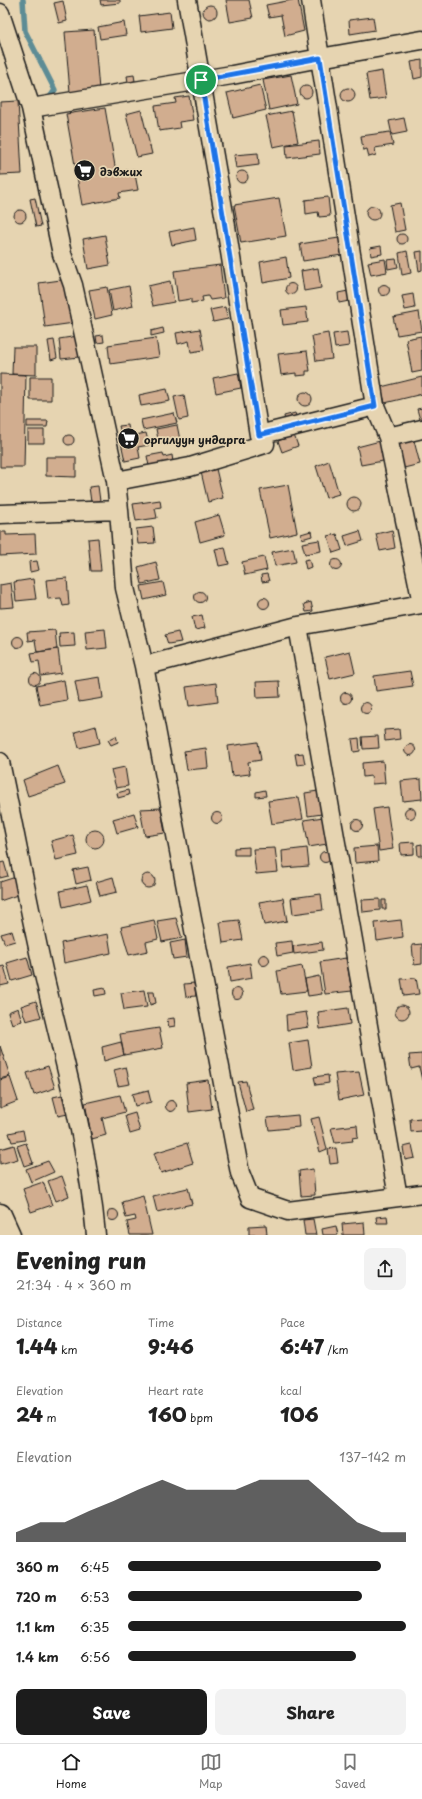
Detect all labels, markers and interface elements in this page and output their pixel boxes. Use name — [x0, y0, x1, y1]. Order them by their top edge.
pin — [184, 63, 218, 97]
icon: arrive — [190, 69, 212, 91]
supermarket icon: дэвжих — [72, 158, 98, 184]
place label: дэвжих — [100, 163, 142, 180]
supermarket icon: оргилуун ундарга — [116, 426, 142, 452]
place label: оргилуун ундарга — [144, 431, 246, 448]
text: Evening run — [16, 1243, 146, 1276]
button: share — [364, 1248, 406, 1290]
text: 21:34 · 4 × 360 m — [16, 1275, 132, 1294]
text: Distance — [16, 1314, 62, 1331]
text: Time — [148, 1314, 174, 1331]
text: Pace — [280, 1314, 305, 1331]
text: 1.44 — [16, 1331, 57, 1361]
text: 9:46 — [148, 1331, 194, 1361]
text: 6:47 — [280, 1331, 324, 1361]
text: km — [57, 1341, 78, 1358]
text: /km — [324, 1341, 349, 1358]
text: Elevation — [16, 1382, 63, 1399]
text: Heart rate — [148, 1382, 204, 1399]
text: kcal — [280, 1382, 302, 1399]
text: 24 — [16, 1399, 43, 1429]
text: 160 — [148, 1399, 187, 1429]
text: 106 — [280, 1399, 319, 1429]
text: m — [43, 1409, 57, 1426]
text: bpm — [187, 1409, 213, 1426]
text: Elevation — [16, 1447, 72, 1466]
text: 137–142 m — [339, 1447, 406, 1466]
text: 360 m — [16, 1557, 59, 1576]
text: 6:45 — [80, 1557, 109, 1576]
text: 720 m — [16, 1587, 57, 1606]
text: 6:53 — [80, 1587, 110, 1606]
text: 1.1 km — [16, 1617, 55, 1636]
text: 6:35 — [80, 1617, 109, 1636]
text: 1.4 km — [16, 1647, 59, 1666]
text: 6:56 — [80, 1647, 110, 1666]
button: Save — [16, 1689, 207, 1735]
button: Share — [215, 1689, 406, 1735]
tab: Home — [56, 1751, 87, 1792]
tab: Map — [199, 1751, 222, 1792]
tab: Saved — [335, 1751, 366, 1792]

